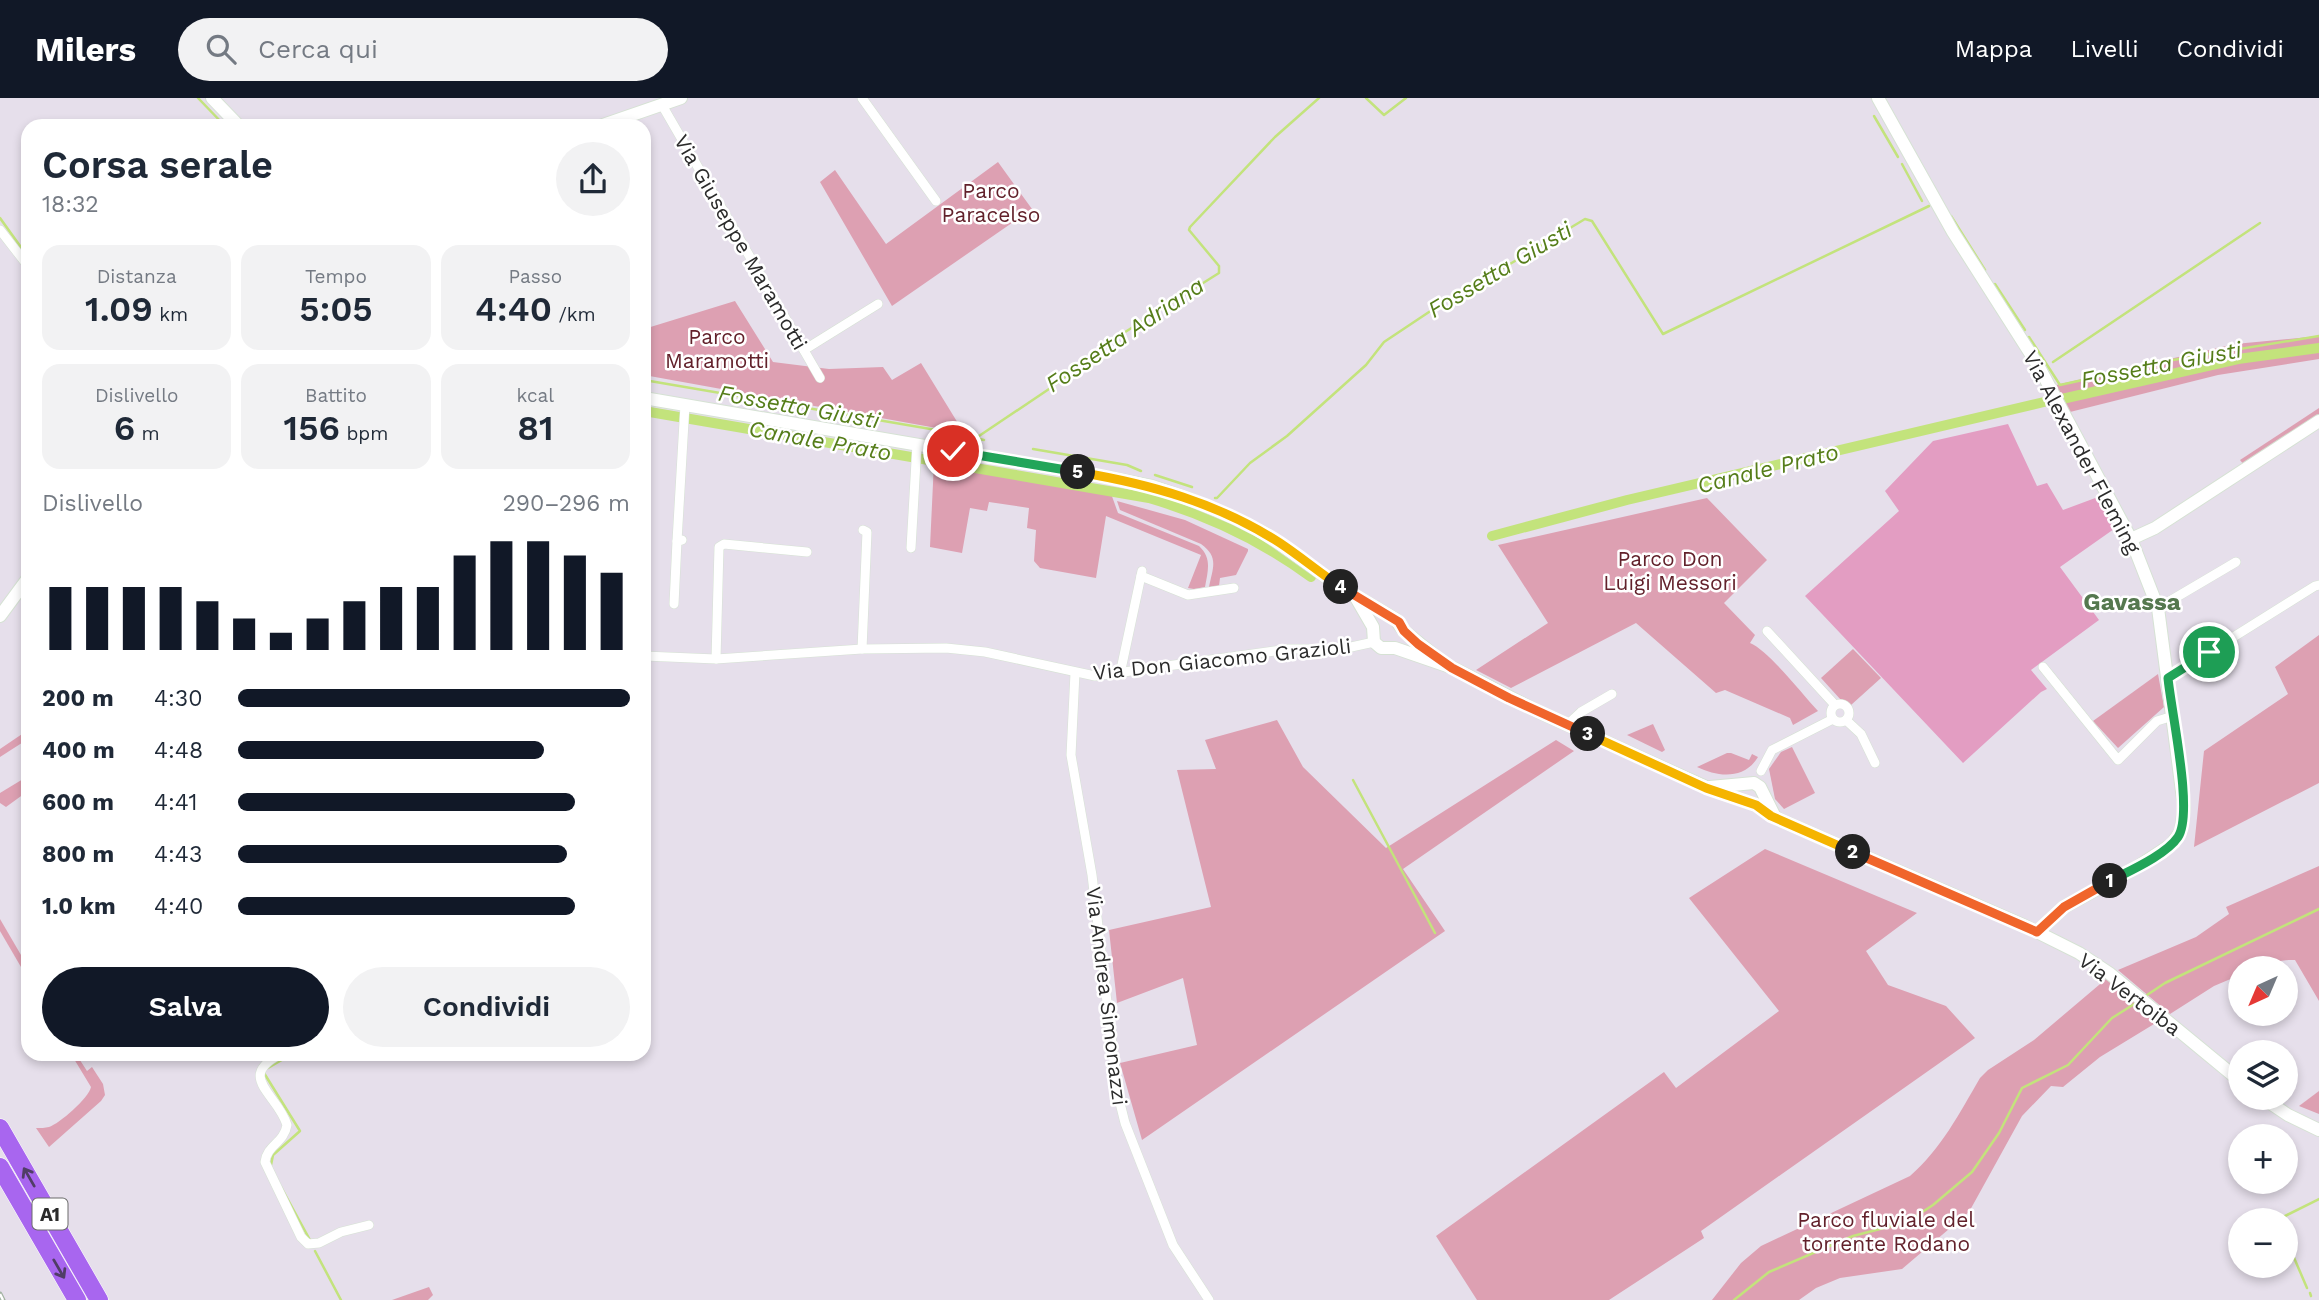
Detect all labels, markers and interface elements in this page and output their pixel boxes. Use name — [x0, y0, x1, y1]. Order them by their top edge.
search box — [178, 18, 668, 81]
text: Milers — [35, 30, 136, 69]
icon: search — [202, 30, 240, 68]
text: Cerca qui — [258, 34, 378, 64]
text: Mappa — [1955, 35, 2032, 63]
text: Livelli — [2070, 35, 2139, 63]
text: Condividi — [2177, 35, 2284, 63]
street label: Via Giuseppe Maramotti — [669, 130, 813, 354]
button: share — [556, 142, 630, 216]
text: Corsa serale — [42, 143, 273, 187]
park label: Parco Paracelso — [942, 178, 1040, 227]
text: 18:32 — [42, 191, 99, 218]
water label: Fossetta Giusti — [1423, 216, 1578, 324]
text: Distanza — [97, 265, 177, 288]
text: Tempo — [305, 265, 367, 288]
text: Passo — [508, 265, 562, 288]
water label: Fossetta Adriana — [1041, 272, 1209, 398]
text: 1.09 — [85, 288, 153, 330]
text: 5:05 — [299, 288, 373, 330]
text: 4:40 — [475, 288, 552, 330]
text: km — [153, 303, 188, 326]
text: /km — [552, 303, 596, 326]
park label: Parco Maramotti — [665, 324, 769, 373]
water label: Fossetta Giusti — [2078, 336, 2245, 394]
street label: Via Alexander Fleming — [2018, 346, 2147, 559]
water label: Fossetta Giusti — [716, 380, 883, 435]
text: Dislivello — [95, 384, 178, 407]
text: Battito — [305, 384, 367, 407]
text: kcal — [517, 384, 554, 407]
text: 6 — [114, 407, 135, 449]
text: 156 — [284, 407, 340, 449]
text: 81 — [517, 407, 554, 449]
water label: Canale Prato — [746, 415, 894, 467]
pin — [923, 421, 983, 481]
text: m — [135, 422, 160, 445]
text: bpm — [340, 422, 388, 445]
icon: check — [934, 432, 972, 470]
water label: Canale Prato — [1695, 438, 1841, 500]
pin: 5 — [1060, 454, 1096, 490]
text: 5 — [1072, 460, 1083, 483]
text: Dislivello — [42, 490, 143, 517]
text: 290–296 m — [502, 490, 630, 517]
park label: Parco Don Luigi Messori — [1603, 546, 1737, 595]
pin: 4 — [1324, 570, 1358, 604]
text: 4 — [1334, 575, 1347, 598]
district label: Gavassa — [2083, 588, 2181, 616]
pin — [2179, 622, 2239, 682]
street label: Via Don Giacomo Grazioli — [1092, 633, 1352, 685]
icon: arrive — [2190, 633, 2228, 671]
text: 200 m — [42, 685, 114, 712]
text: 4:30 — [154, 685, 203, 712]
pin: 3 — [1570, 716, 1606, 752]
text: 3 — [1582, 722, 1593, 745]
text: 400 m — [42, 737, 115, 764]
text: 4:48 — [154, 737, 203, 764]
text: 600 m — [42, 789, 114, 816]
text: 4:41 — [154, 789, 198, 816]
pin: 2 — [1836, 834, 1870, 870]
text: 2 — [1847, 840, 1858, 863]
text: 800 m — [42, 841, 114, 868]
text: 4:43 — [154, 841, 202, 868]
pin: 1 — [2092, 864, 2128, 898]
text: 1 — [2105, 869, 2114, 892]
street label: Via Andrea Simonazzi — [1081, 885, 1133, 1107]
text: 1.0 km — [42, 893, 116, 920]
text: 4:40 — [154, 893, 203, 920]
street label: Via Vertoiba — [2074, 947, 2186, 1041]
north arrow — [2228, 956, 2298, 1026]
map controls — [2228, 956, 2298, 1278]
button: Salva — [42, 967, 329, 1047]
button: Condividi — [343, 967, 630, 1047]
button: layers — [2228, 1040, 2298, 1110]
button: + — [2228, 1124, 2298, 1194]
one-way arrow — [21, 1168, 35, 1188]
road number: A1 — [32, 1198, 68, 1230]
park label: Parco fluviale del torrente Rodano — [1797, 1207, 1975, 1256]
button: − — [2228, 1208, 2298, 1278]
one-way arrow — [52, 1258, 66, 1278]

